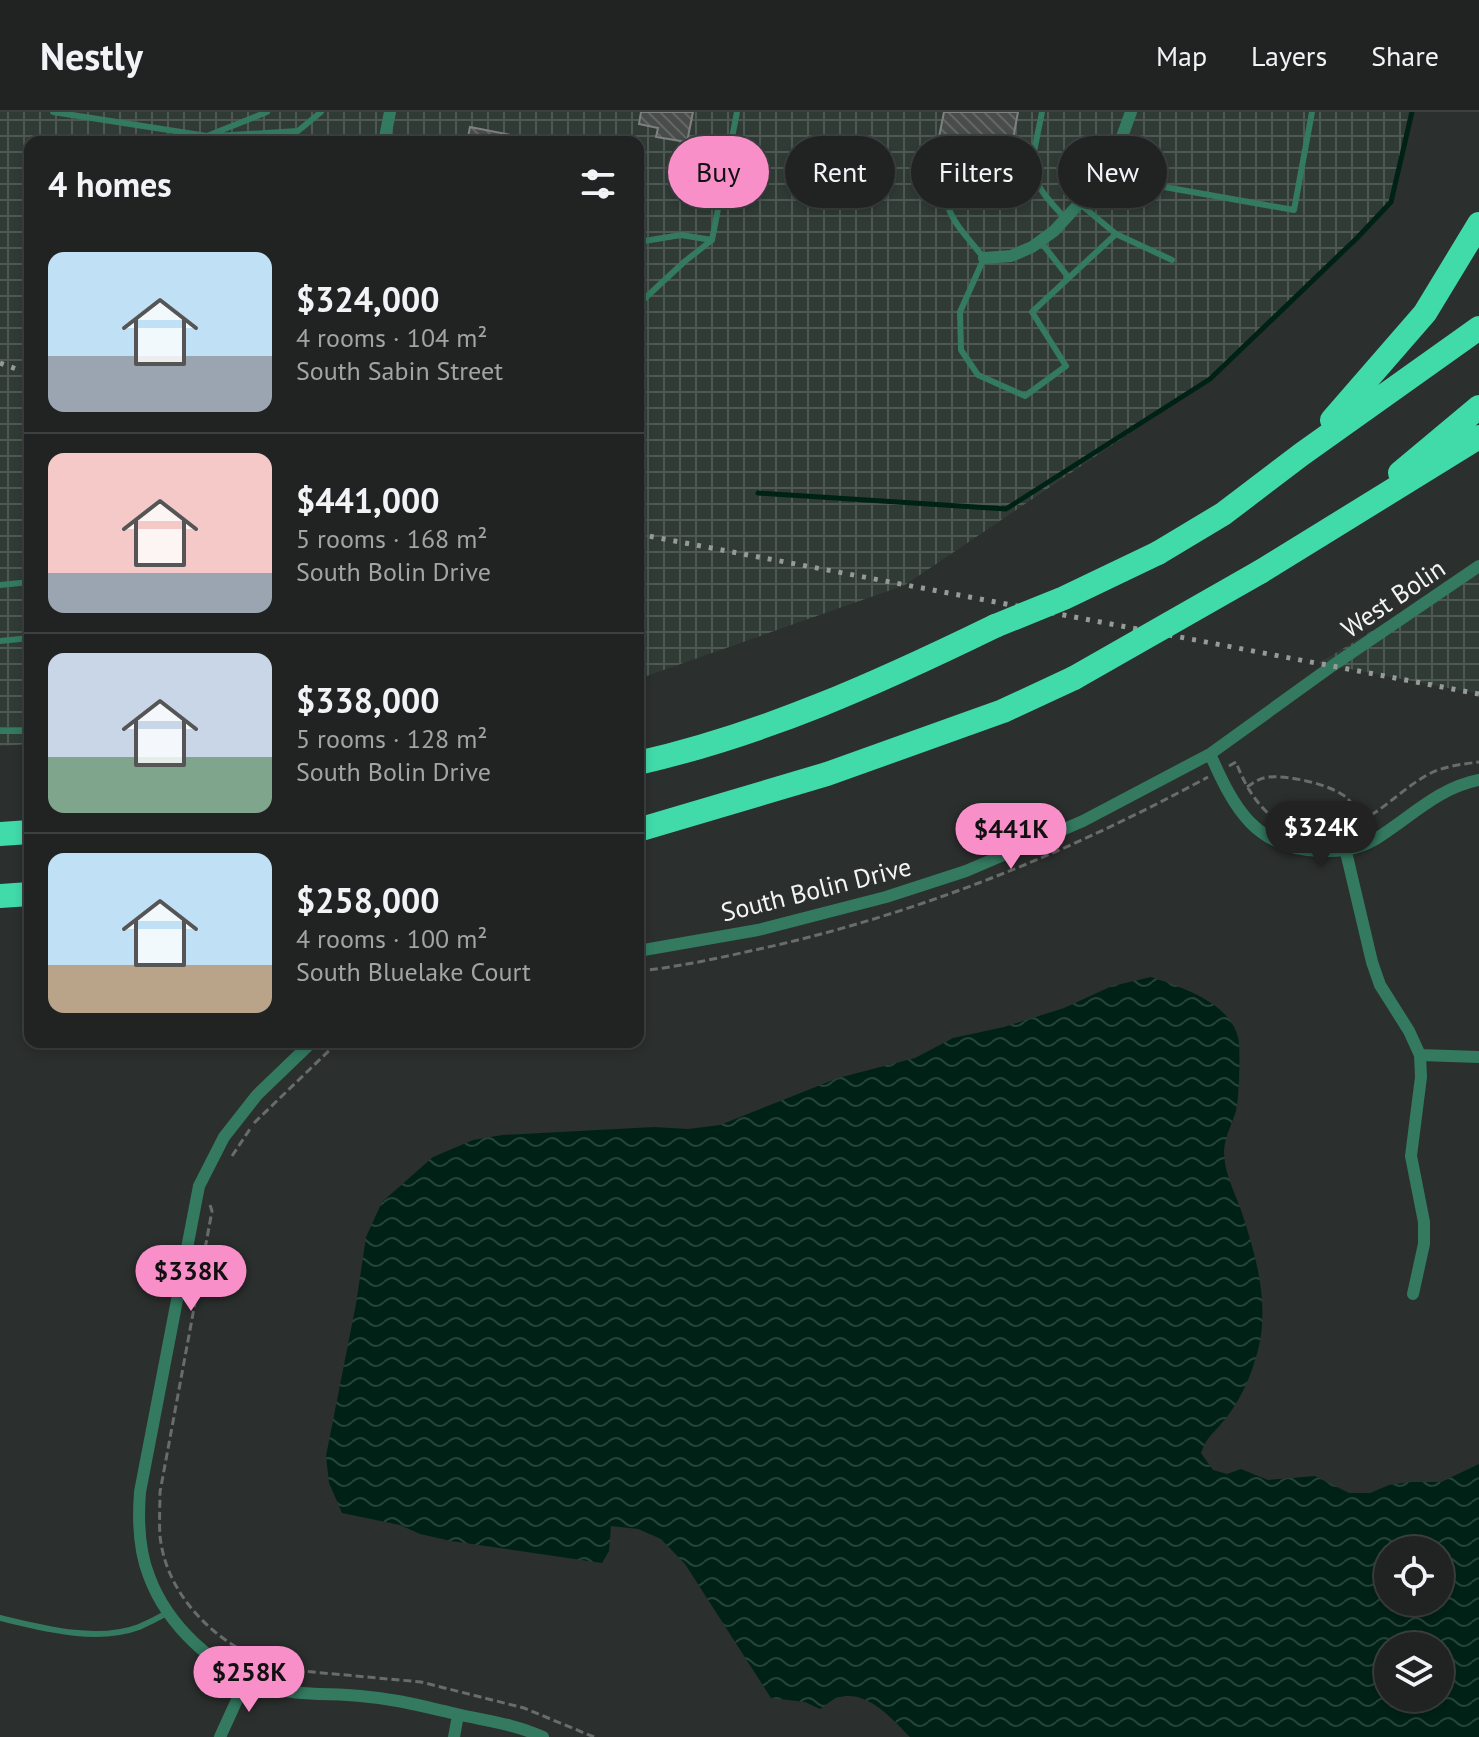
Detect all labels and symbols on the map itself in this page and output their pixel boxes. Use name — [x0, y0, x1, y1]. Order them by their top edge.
street label: West Bolin — [1335, 551, 1451, 645]
pin: $324K — [1265, 801, 1377, 869]
pin: $441K — [955, 803, 1067, 871]
street label: South Bolin Drive — [717, 849, 915, 929]
pin: $338K — [135, 1245, 247, 1313]
pin: $258K — [193, 1646, 305, 1714]

